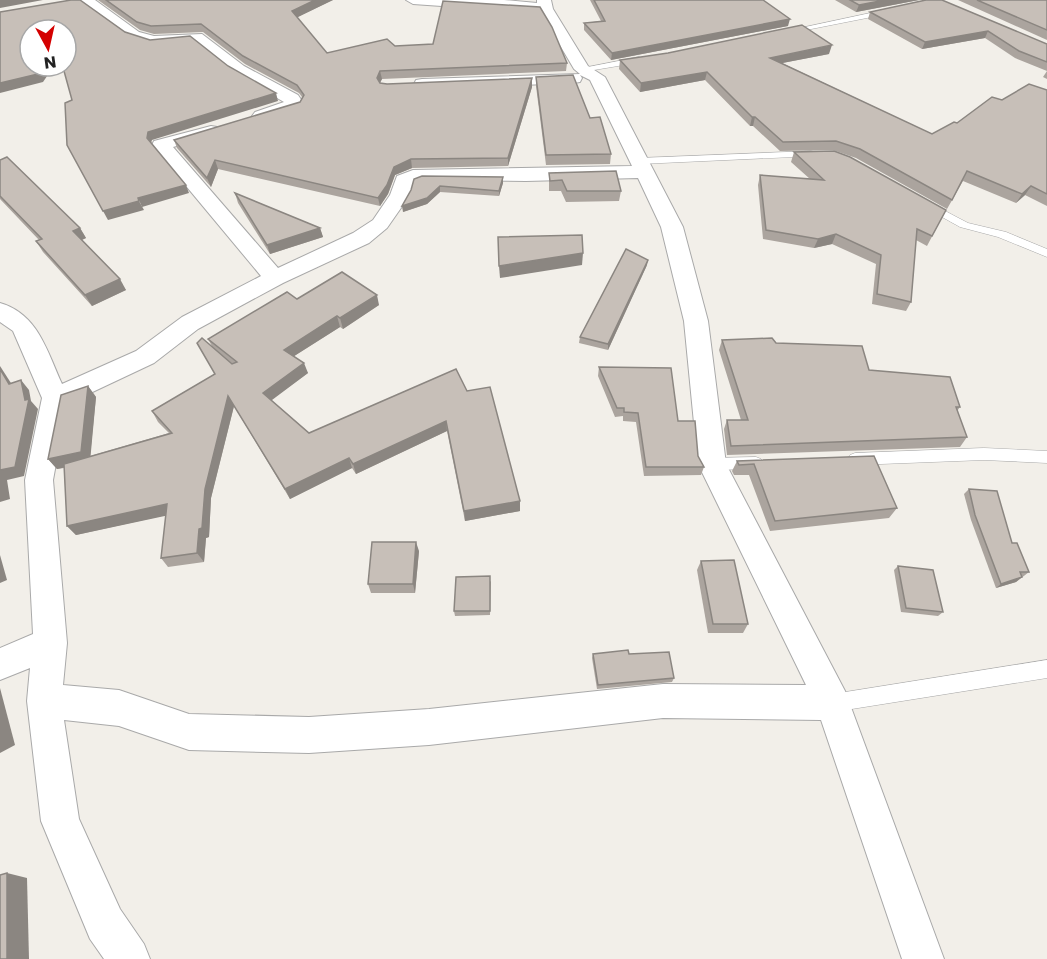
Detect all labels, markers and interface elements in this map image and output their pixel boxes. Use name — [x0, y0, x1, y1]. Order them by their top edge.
north arrow — [18, 18, 78, 78]
text: N — [42, 50, 58, 75]

